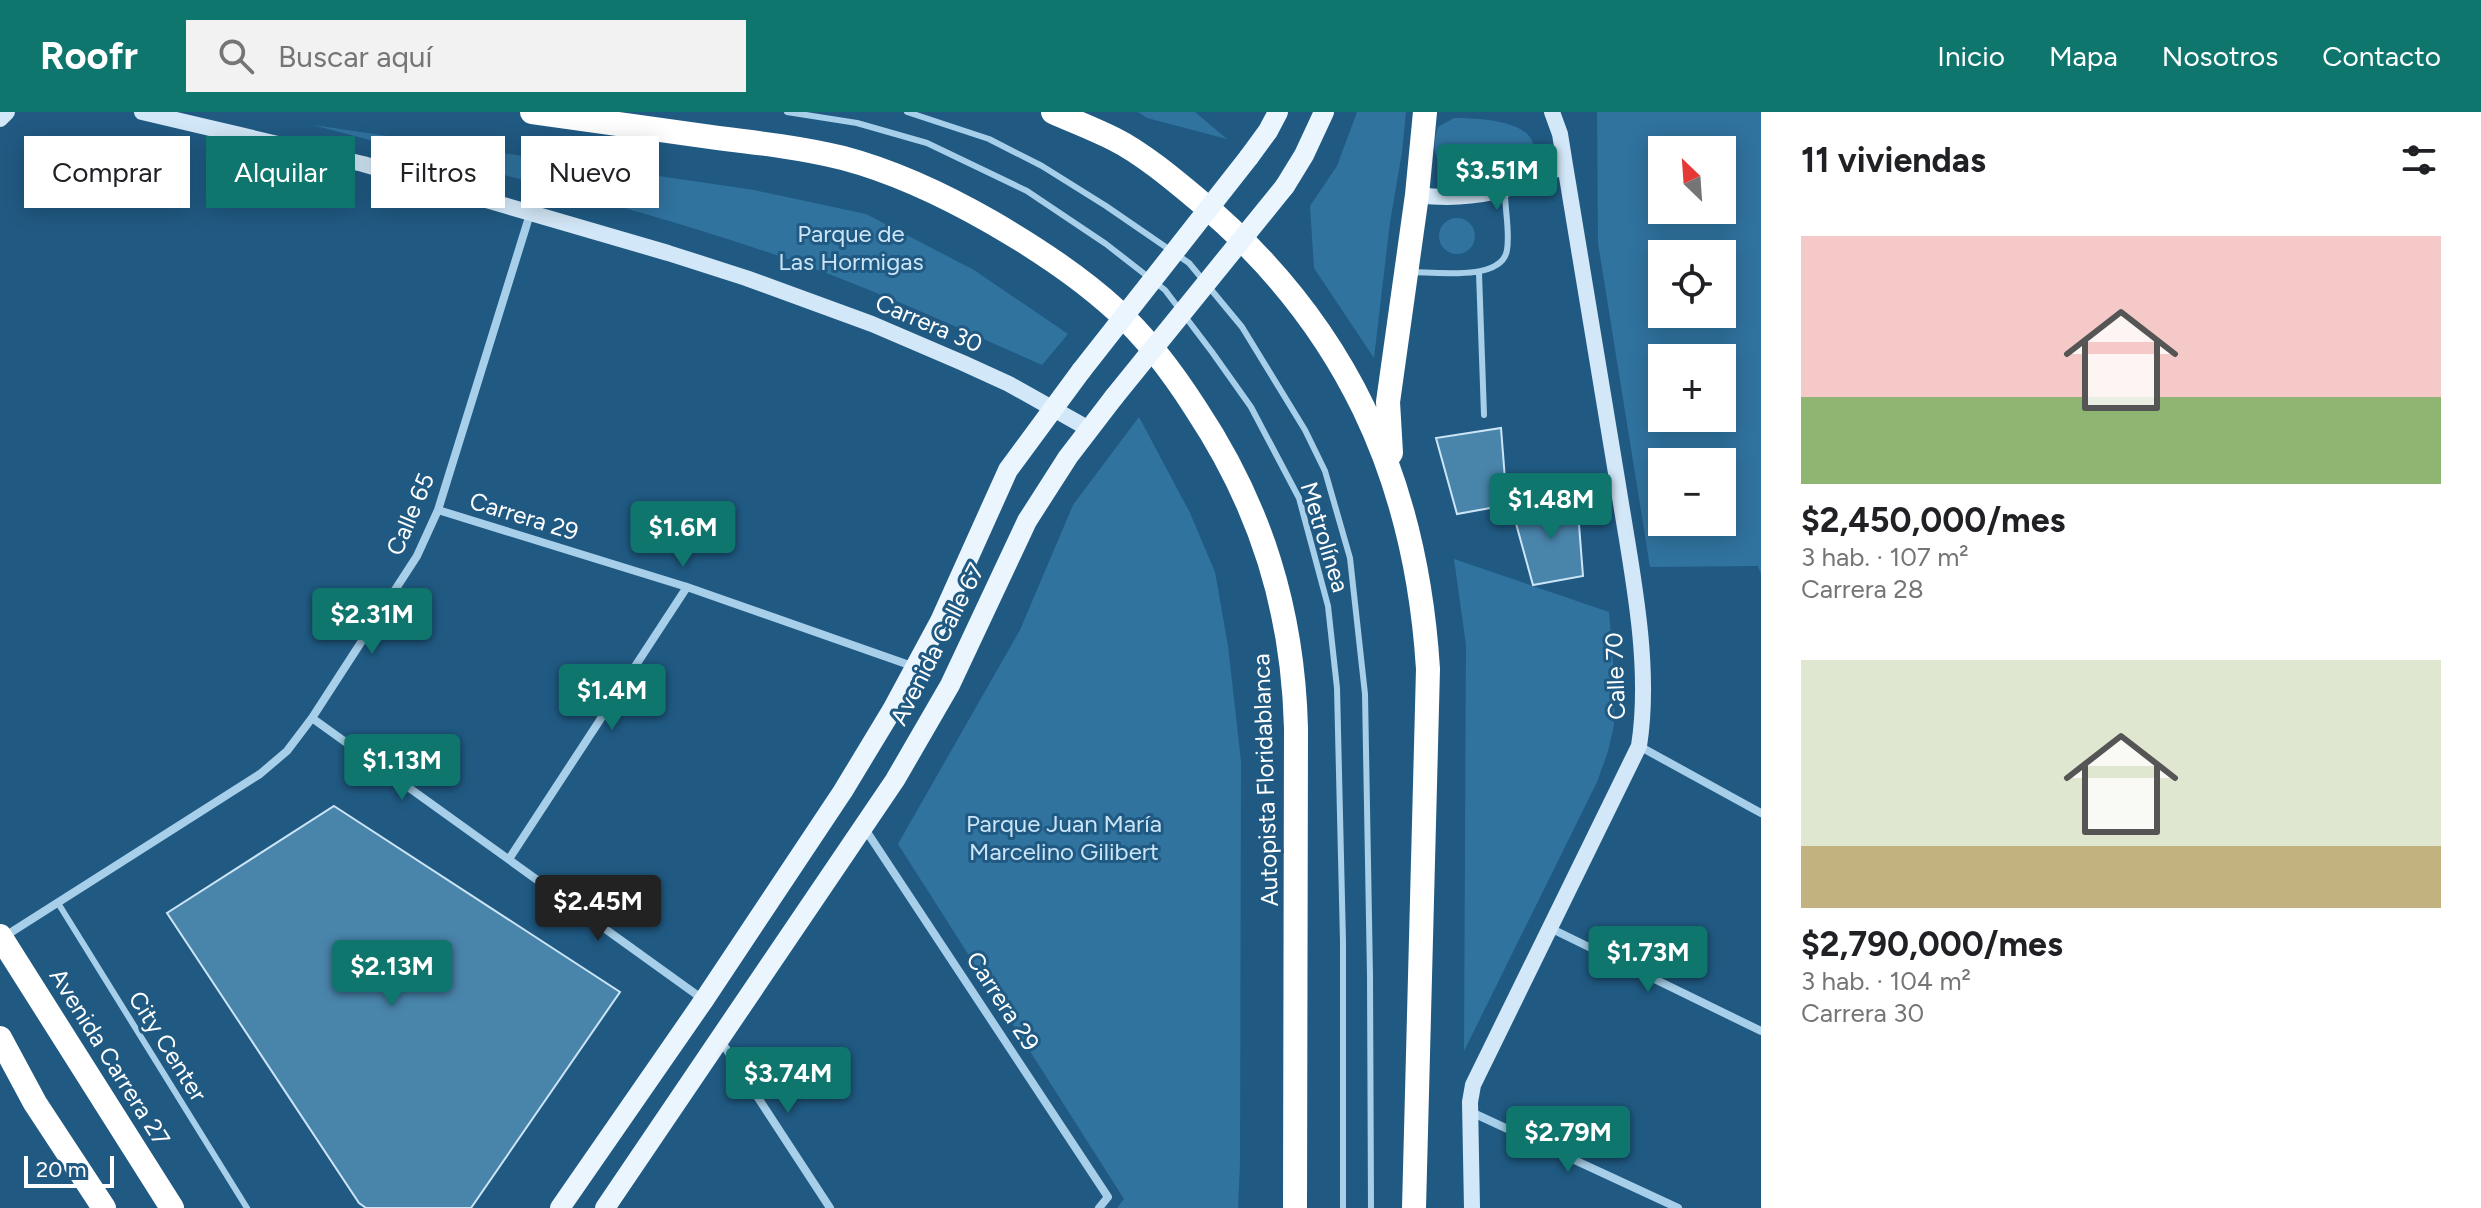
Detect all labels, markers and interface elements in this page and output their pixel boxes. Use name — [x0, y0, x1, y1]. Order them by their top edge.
search box — [186, 20, 746, 92]
text: Roofr — [40, 33, 138, 79]
icon: search — [214, 34, 258, 78]
text: Buscar aquí — [278, 38, 433, 75]
text: Inicio — [1937, 39, 2005, 73]
text: Mapa — [2049, 39, 2118, 73]
text: Nosotros — [2162, 39, 2278, 73]
text: Contacto — [2322, 39, 2441, 73]
chip: Comprar — [24, 136, 190, 208]
chip: Alquilar — [206, 136, 355, 208]
chip: Filtros — [371, 136, 505, 208]
chip: Nuevo — [521, 136, 659, 208]
north arrow — [1648, 136, 1736, 224]
map controls — [1648, 136, 1736, 536]
icon: filters — [2397, 138, 2441, 182]
text: 11 viviendas — [1801, 140, 1986, 181]
pin: $3.51M — [1432, 144, 1562, 212]
text: $3.51M — [1455, 154, 1539, 186]
park label: Parque de Las Hormigas — [778, 219, 924, 276]
button: locate — [1648, 240, 1736, 328]
street label: Carrera 30 — [871, 287, 987, 359]
icon: home — [2049, 288, 2193, 432]
button: + — [1648, 344, 1736, 432]
button: − — [1648, 448, 1736, 536]
street label: Calle 65 — [380, 469, 440, 559]
pin: $1.48M — [1486, 473, 1616, 541]
street label: Metrolínea — [1294, 478, 1356, 596]
text: $1.48M — [1508, 483, 1594, 515]
street label: Carrera 29 — [466, 486, 582, 546]
text: $2,450,000/mes — [1801, 500, 2065, 541]
pin: $1.6M — [627, 501, 739, 569]
text: $1.6M — [648, 511, 718, 543]
text: 3 hab. · 107 m² — [1801, 541, 1969, 573]
street label: Avenida Calle 67 — [884, 558, 990, 730]
text: Carrera 28 — [1801, 573, 1924, 605]
pin: $2.31M — [307, 588, 437, 656]
text: $2.31M — [330, 598, 414, 630]
street label: Calle 70 — [1599, 632, 1631, 720]
street label: Autopista Floridablanca — [1246, 653, 1284, 907]
pin: $1.4M — [556, 664, 668, 732]
text: $1.4M — [577, 674, 647, 706]
icon: home — [2049, 712, 2193, 856]
pin: $1.13M — [337, 734, 467, 802]
text: $1.13M — [362, 744, 442, 776]
park label: Parque Juan María Marcelino Gilibert — [966, 809, 1162, 866]
pin: $2.45M — [533, 875, 663, 943]
text: $2.45M — [553, 885, 643, 917]
text: $2,790,000/mes — [1801, 924, 2063, 965]
pin: $1.73M — [1583, 926, 1713, 994]
text: $1.73M — [1606, 936, 1690, 968]
pin: $2.13M — [327, 940, 457, 1008]
street label: Carrera 29 — [960, 946, 1046, 1056]
text: $2.13M — [350, 950, 434, 982]
street label: Avenida Carrera 27 — [44, 963, 176, 1151]
text: 3 hab. · 104 m² — [1801, 965, 1971, 997]
street label: City Center — [123, 986, 213, 1106]
text: Carrera 30 — [1801, 997, 1924, 1029]
pin: $3.74M — [723, 1047, 853, 1115]
text: $3.74M — [744, 1057, 832, 1089]
pin: $2.79M — [1503, 1106, 1633, 1174]
text: $2.79M — [1524, 1116, 1612, 1148]
scale bar — [24, 1152, 114, 1188]
text: 20 m — [36, 1156, 87, 1183]

